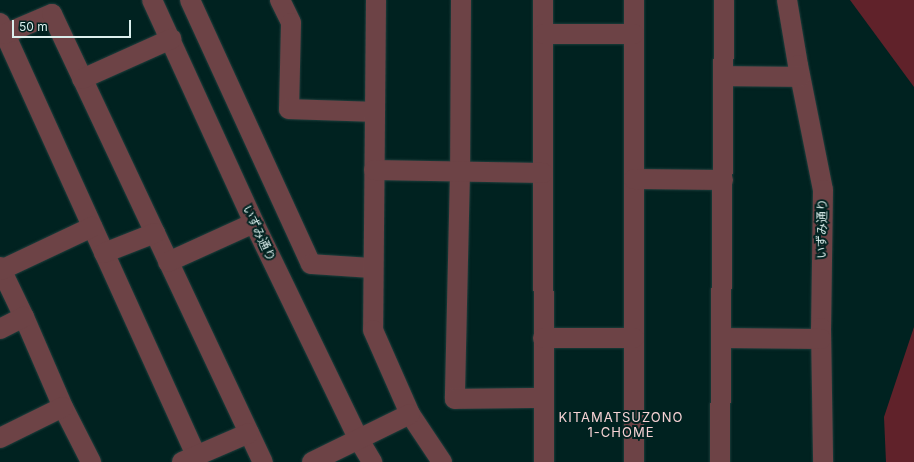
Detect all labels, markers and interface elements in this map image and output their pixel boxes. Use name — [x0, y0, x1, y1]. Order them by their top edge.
scale bar — [14, 12, 133, 38]
text: 50 m — [19, 19, 48, 34]
street label: いずみ通り — [814, 199, 830, 259]
street label: いずみ通り — [240, 203, 278, 263]
district label: KITAMATSUZONO 1-CHOME — [559, 410, 683, 441]

